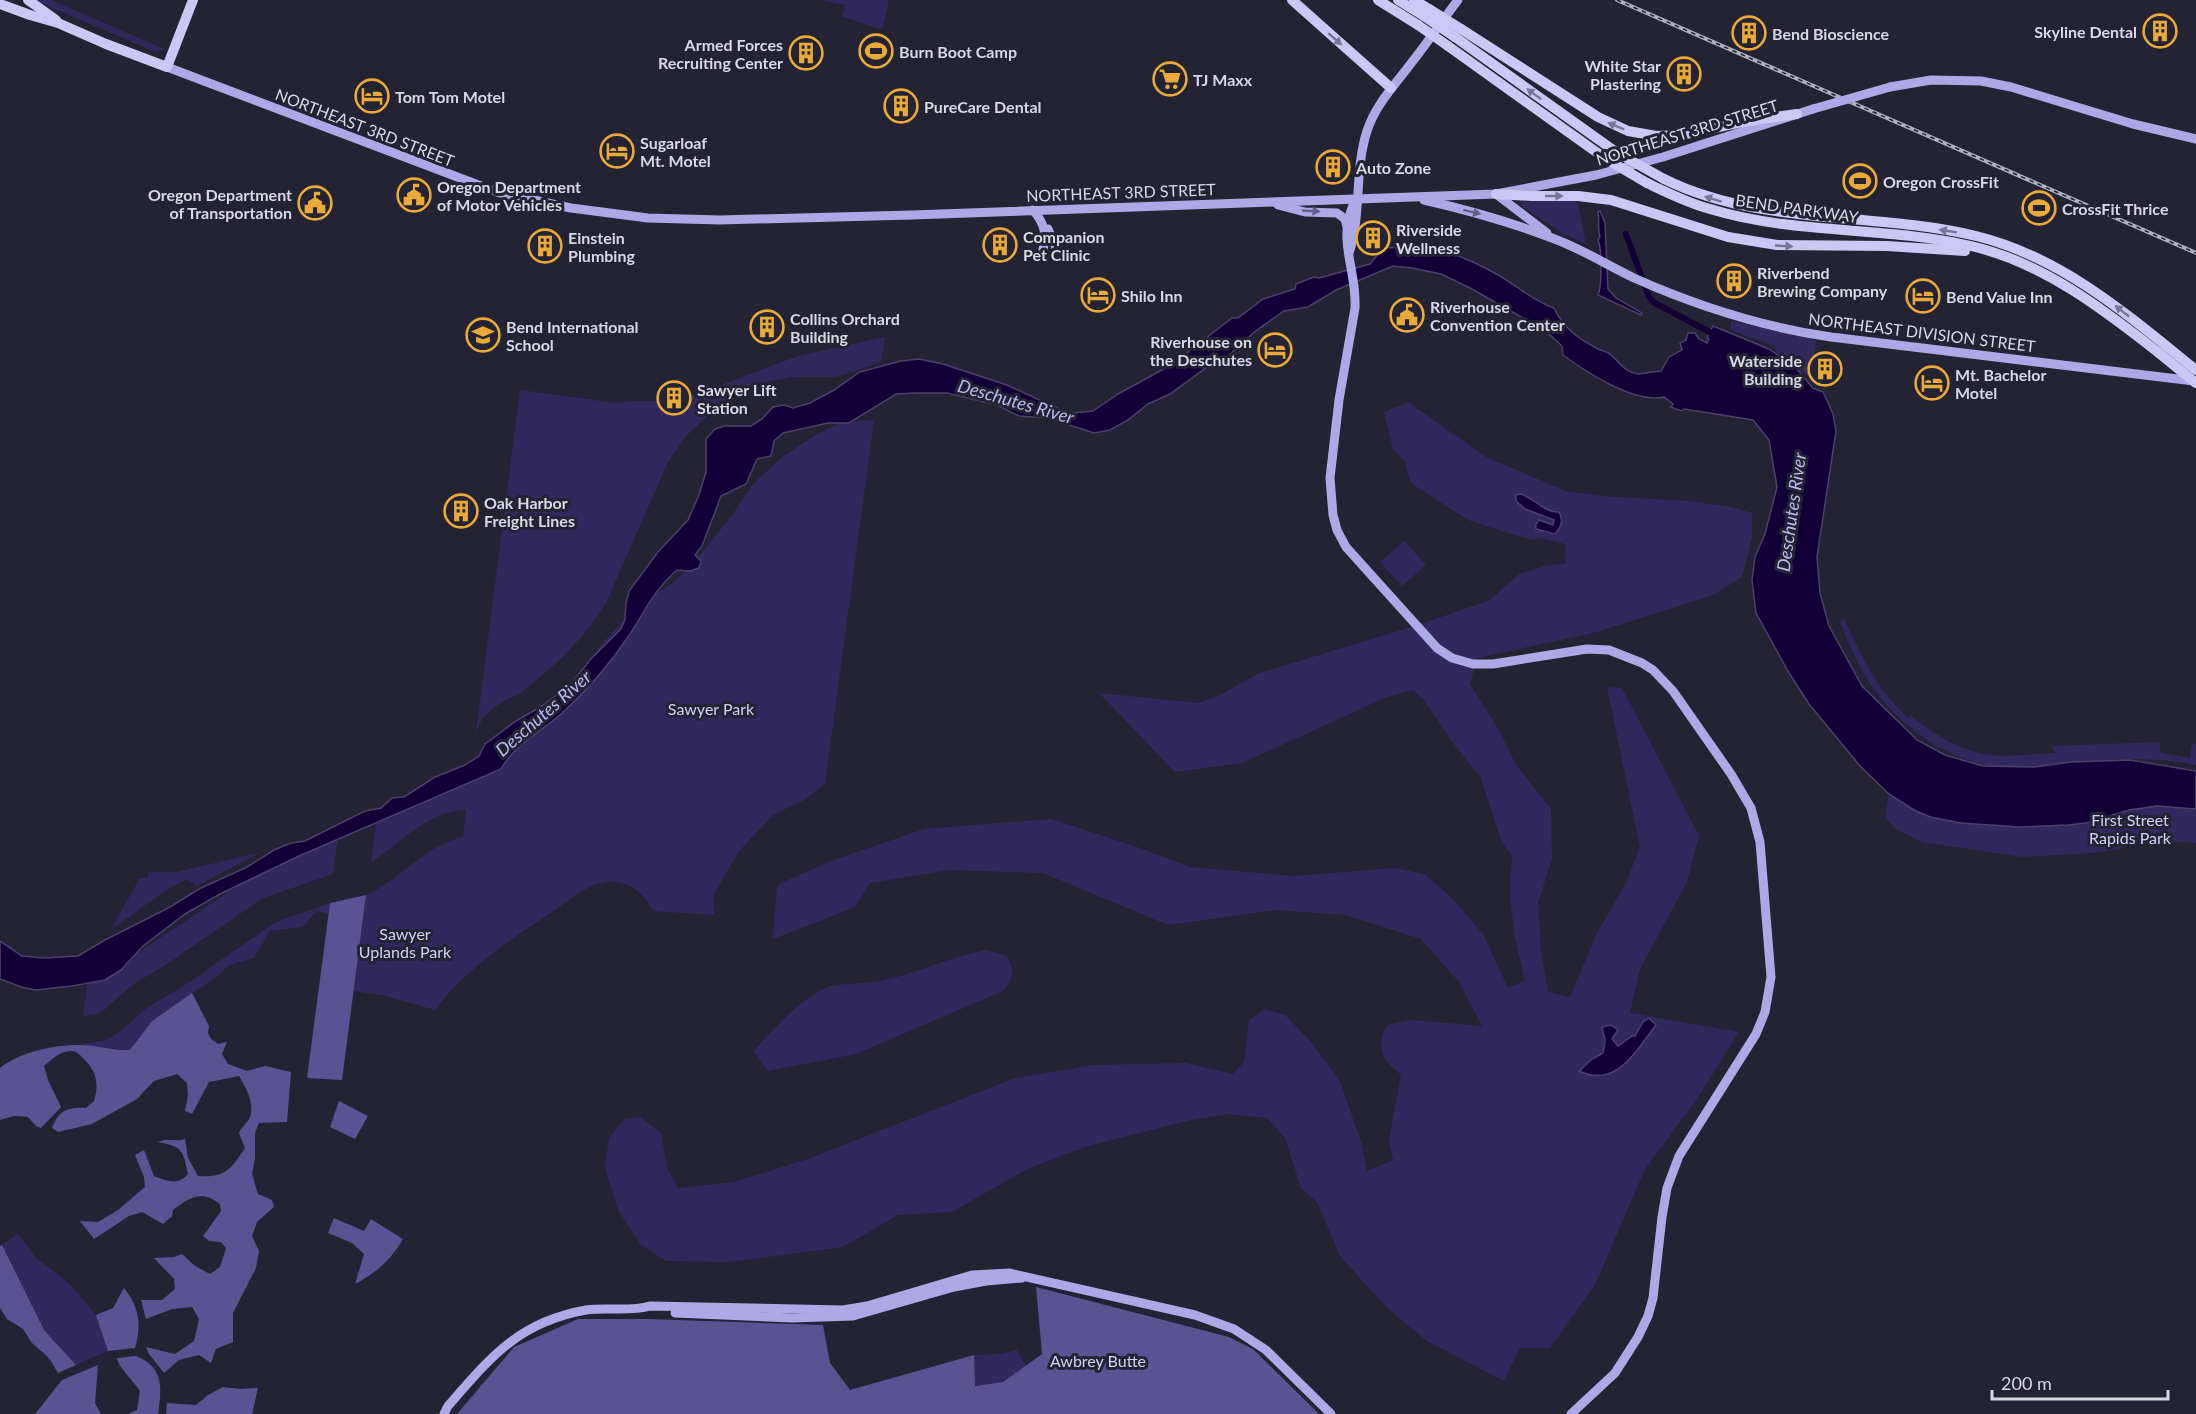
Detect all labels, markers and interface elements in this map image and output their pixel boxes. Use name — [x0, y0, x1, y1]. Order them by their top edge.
building icon: Skyline Dental — [2142, 13, 2178, 49]
building icon: Bend Bioscience — [1731, 15, 1767, 51]
place label: Skyline Dental — [2034, 22, 2137, 41]
place label: Bend Bioscience — [1772, 24, 1890, 43]
one-way arrow — [1327, 32, 1342, 45]
sports icon: Burn Boot Camp — [858, 33, 894, 69]
place label: Armed Forces Recruiting Center — [658, 35, 783, 72]
building icon: Armed Forces Recruiting Center — [788, 35, 824, 71]
place label: Burn Boot Camp — [899, 42, 1017, 61]
place label: White Star Plastering — [1584, 56, 1662, 93]
building icon: White Star Plastering — [1666, 56, 1702, 92]
supermarket icon: TJ Maxx — [1152, 61, 1188, 97]
place label: TJ Maxx — [1193, 70, 1253, 89]
hotel icon: Tom Tom Motel — [354, 78, 390, 114]
street label: NORTHEAST 3RD STREET — [273, 84, 458, 170]
place label: Tom Tom Motel — [395, 87, 505, 106]
building icon: PureCare Dental — [883, 88, 919, 124]
one-way arrow — [1527, 88, 1543, 100]
street label: NORTHEAST 3RD STREET — [1593, 95, 1781, 169]
place label: PureCare Dental — [924, 97, 1042, 116]
one-way arrow — [1607, 121, 1625, 130]
hotel icon: Sugarloaf Mt. Motel — [599, 133, 635, 169]
place label: Sugarloaf Mt. Motel — [640, 133, 711, 170]
building icon: Auto Zone — [1315, 149, 1351, 185]
place label: Auto Zone — [1355, 158, 1431, 177]
sports icon: Oregon CrossFit — [1842, 163, 1878, 199]
place label: Oregon CrossFit — [1883, 172, 1999, 191]
public building icon: Oregon Department of Motor Vehicles — [396, 177, 432, 213]
place label: Oregon Department of Motor Vehicles — [437, 177, 581, 214]
street label: NORTHEAST 3RD STREET — [1026, 179, 1217, 205]
place label: Oregon Department of Transportation — [148, 185, 292, 222]
public building icon: Oregon Department of Transportation — [297, 185, 333, 221]
street label: BEND PARKWAY — [1734, 190, 1860, 226]
sports icon: CrossFit Thrice — [2021, 190, 2057, 226]
one-way arrow — [1544, 191, 1563, 201]
one-way arrow — [1704, 194, 1722, 203]
place label: CrossFit Thrice — [2062, 199, 2169, 218]
one-way arrow — [1302, 207, 1321, 216]
one-way arrow — [1462, 207, 1481, 217]
building icon: Riverside Wellness — [1355, 220, 1391, 256]
place label: Riverside Wellness — [1396, 220, 1462, 257]
one-way arrow — [1938, 226, 1957, 235]
building icon: Companion Pet Clinic — [982, 227, 1018, 263]
place label: Companion Pet Clinic — [1023, 227, 1105, 264]
building icon: Einstein Plumbing — [527, 228, 563, 264]
place label: Einstein Plumbing — [568, 228, 635, 265]
one-way arrow — [1775, 241, 1794, 250]
building icon: Riverbend Brewing Company — [1716, 263, 1752, 299]
place label: Riverbend Brewing Company — [1757, 263, 1888, 300]
hotel icon: Shilo Inn — [1080, 277, 1116, 313]
hotel icon: Bend Value Inn — [1905, 278, 1941, 314]
place label: Shilo Inn — [1121, 286, 1182, 305]
place label: Bend Value Inn — [1946, 287, 2052, 306]
public building icon: Riverhouse Convention Center — [1389, 297, 1425, 333]
place label: Riverhouse Convention Center — [1430, 297, 1565, 334]
one-way arrow — [2115, 306, 2130, 318]
building icon: Collins Orchard Building — [749, 309, 785, 345]
place label: Collins Orchard Building — [790, 309, 900, 346]
street label: NORTHEAST DIVISION STREET — [1807, 309, 2037, 355]
school or university icon: Bend International School — [465, 317, 501, 353]
place label: Bend International School — [506, 317, 639, 354]
place label: Riverhouse on the Deschutes — [1150, 332, 1252, 369]
hotel icon: Riverhouse on the Deschutes — [1257, 332, 1293, 368]
place label: Waterside Building — [1729, 351, 1803, 388]
building icon: Waterside Building — [1807, 351, 1843, 387]
hotel icon: Mt. Bachelor Motel — [1914, 365, 1950, 401]
place label: Mt. Bachelor Motel — [1955, 365, 2047, 402]
water label: Deschutes River — [955, 374, 1077, 428]
building icon: Sawyer Lift Station — [656, 380, 692, 416]
place label: Sawyer Lift Station — [697, 380, 777, 417]
water label: Deschutes River — [1772, 450, 1810, 573]
building icon: Oak Harbor Freight Lines — [443, 493, 479, 529]
place label: Oak Harbor Freight Lines — [484, 493, 575, 530]
water label: Deschutes River — [491, 665, 596, 761]
park label: Sawyer Park — [668, 699, 755, 718]
park label: First Street Rapids Park — [2089, 810, 2172, 847]
park label: Sawyer Uplands Park — [359, 924, 452, 961]
park label: Awbrey Butte — [1050, 1351, 1146, 1370]
scale bar — [1992, 1363, 2168, 1401]
text: 200 m — [2001, 1372, 2052, 1394]

